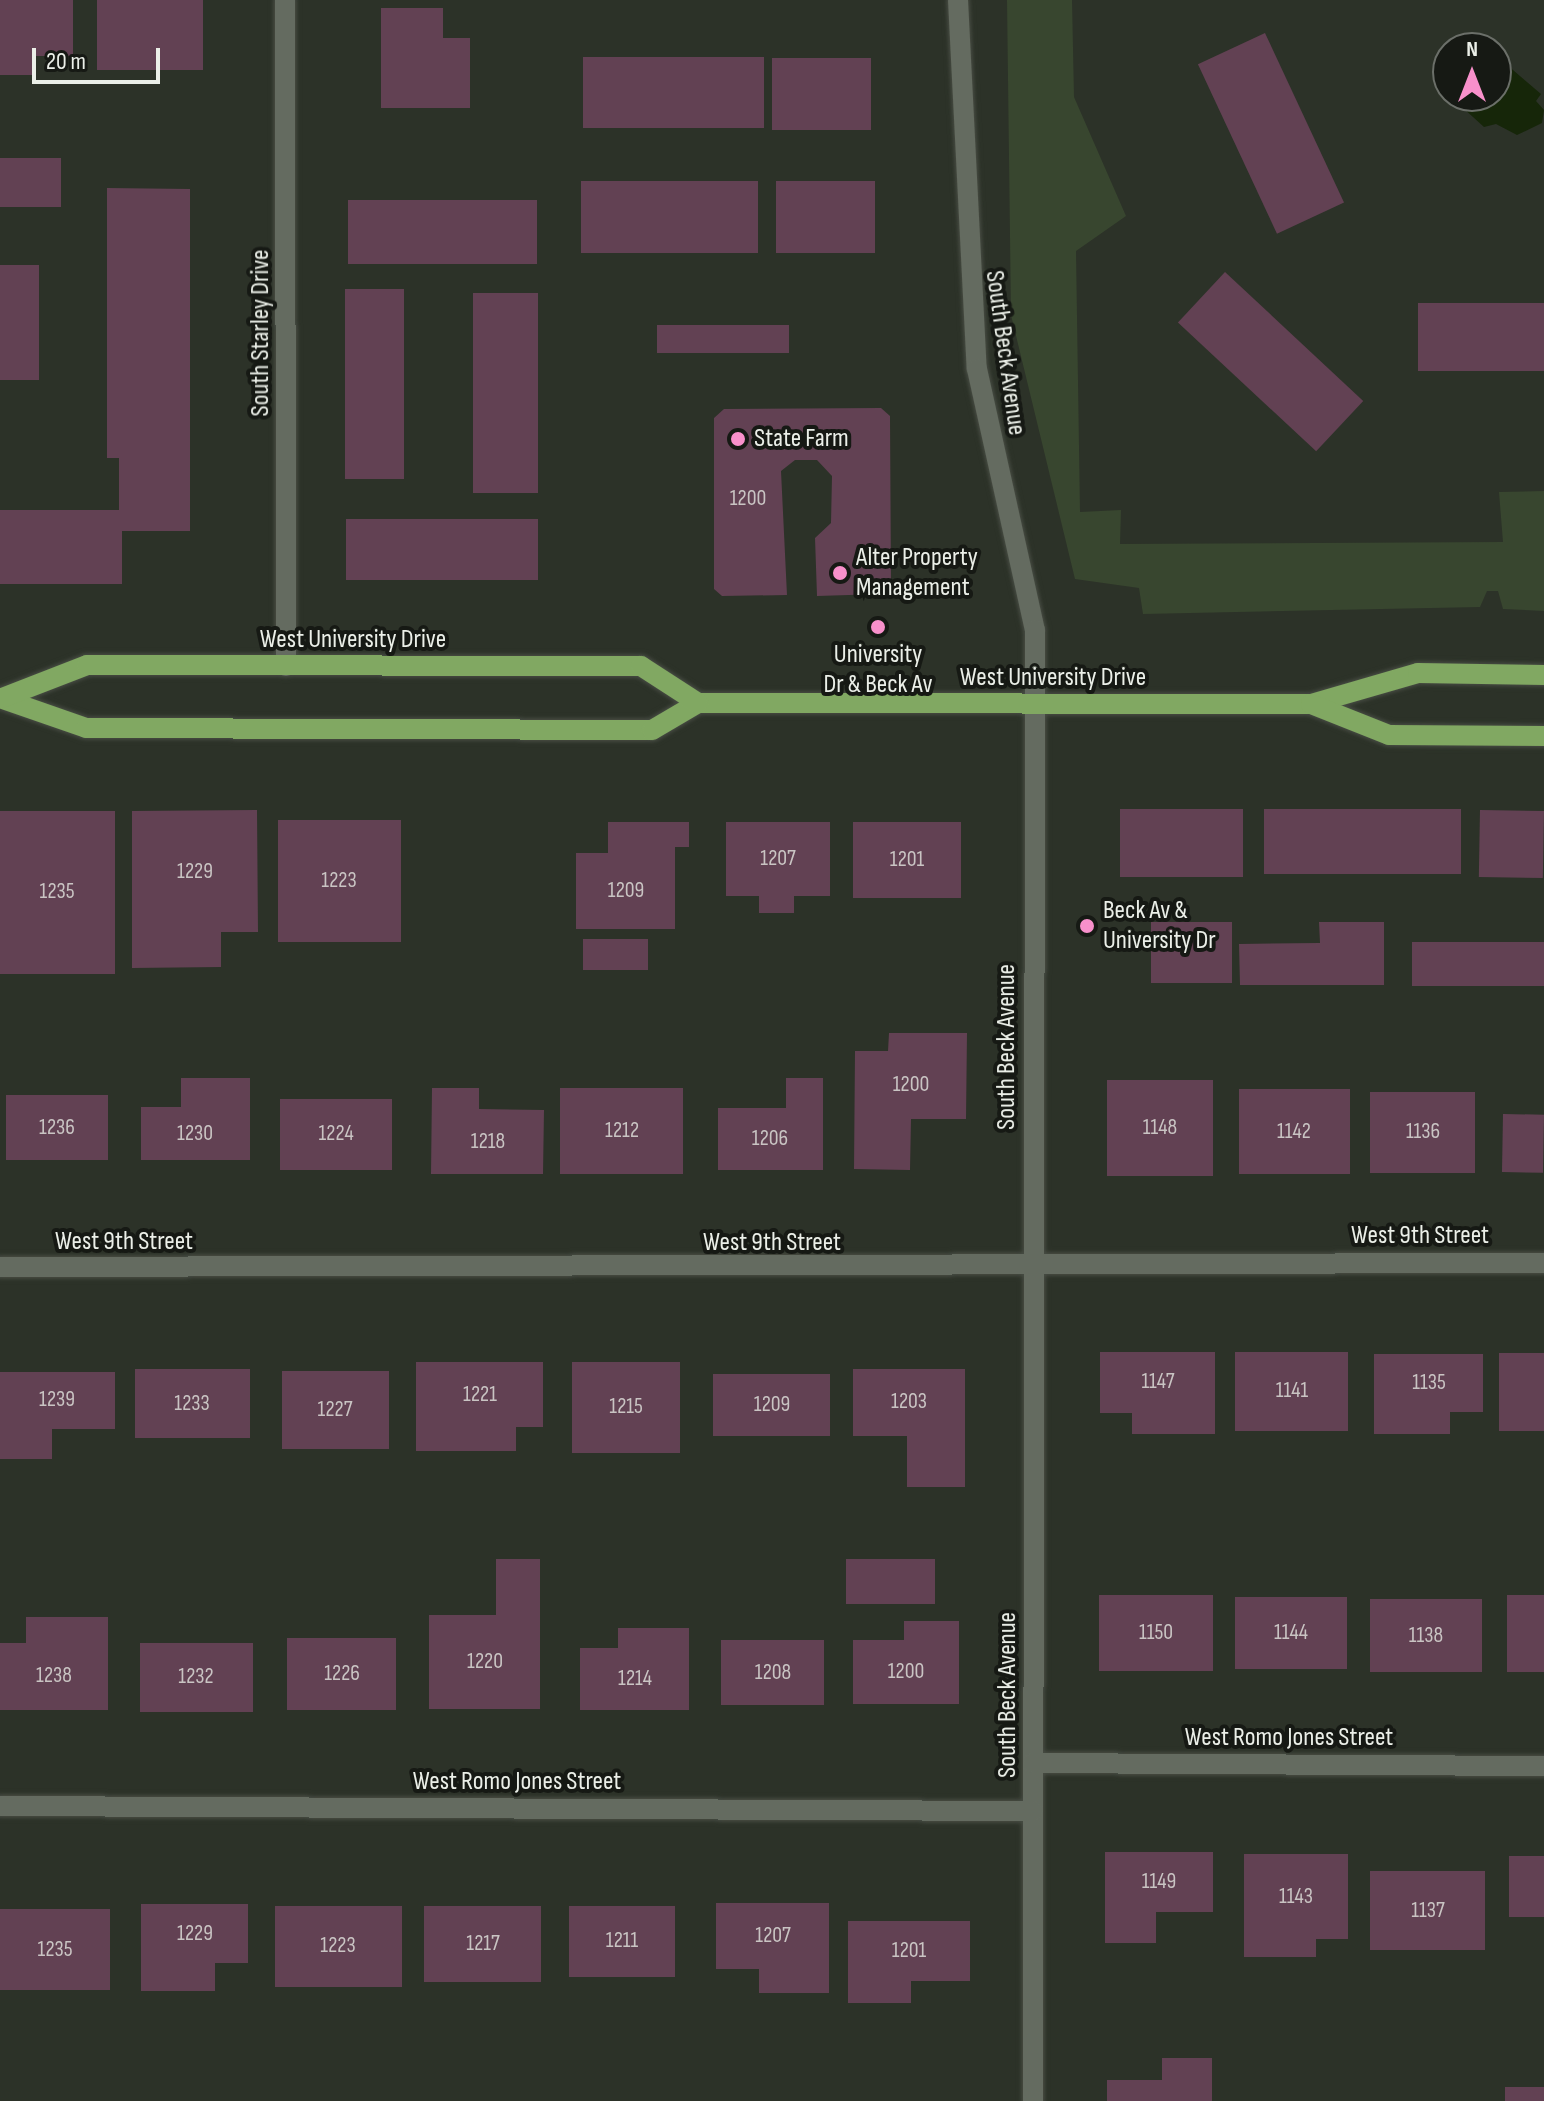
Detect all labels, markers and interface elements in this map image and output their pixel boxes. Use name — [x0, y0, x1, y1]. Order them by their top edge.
scale bar — [36, 32, 164, 82]
north arrow — [1432, 32, 1512, 112]
text: N — [1466, 36, 1478, 63]
text: 20 m — [46, 47, 86, 76]
street label: South Starley Drive — [245, 249, 277, 417]
street label: South Beck Avenue — [978, 269, 1032, 437]
place label: State Farm — [754, 423, 849, 455]
marker: State Farm — [729, 430, 747, 448]
house number: 1200 — [730, 486, 766, 512]
place label: Alter Property Management — [856, 542, 978, 604]
marker: Alter Property Management — [831, 564, 849, 582]
marker: University Dr & Beck Av — [869, 618, 887, 636]
street label: West University Drive — [260, 624, 446, 656]
place label: University Dr & Beck Av — [823, 639, 933, 700]
street label: West University Drive — [960, 662, 1146, 694]
house number: 1207 — [760, 846, 796, 872]
house number: 1201 — [890, 847, 924, 873]
house number: 1229 — [177, 859, 213, 885]
house number: 1223 — [321, 868, 357, 894]
house number: 1209 — [608, 878, 644, 904]
house number: 1235 — [39, 879, 75, 905]
place label: Beck Av & University Dr — [1103, 895, 1216, 956]
marker: Beck Av & University Dr — [1078, 917, 1096, 935]
street label: South Beck Avenue — [991, 964, 1023, 1130]
house number: 1200 — [893, 1072, 929, 1098]
house number: 1236 — [39, 1115, 75, 1141]
house number: 1148 — [1143, 1115, 1177, 1141]
house number: 1212 — [605, 1118, 639, 1144]
house number: 1142 — [1277, 1119, 1311, 1145]
house number: 1136 — [1406, 1119, 1440, 1145]
house number: 1230 — [177, 1121, 213, 1147]
house number: 1224 — [318, 1121, 354, 1147]
house number: 1206 — [752, 1126, 788, 1152]
house number: 1218 — [471, 1129, 505, 1155]
street label: West 9th Street — [1351, 1220, 1489, 1252]
street label: West 9th Street — [55, 1226, 193, 1258]
street label: West 9th Street — [703, 1227, 841, 1259]
house number: 1147 — [1141, 1369, 1175, 1395]
house number: 1135 — [1412, 1370, 1446, 1396]
house number: 1141 — [1276, 1378, 1308, 1404]
house number: 1221 — [463, 1382, 497, 1408]
house number: 1239 — [39, 1387, 75, 1413]
house number: 1203 — [891, 1389, 927, 1415]
house number: 1233 — [174, 1391, 210, 1417]
house number: 1209 — [754, 1392, 790, 1418]
house number: 1215 — [609, 1394, 643, 1420]
house number: 1227 — [318, 1397, 352, 1423]
street label: South Beck Avenue — [992, 1612, 1024, 1778]
house number: 1150 — [1139, 1620, 1173, 1646]
house number: 1144 — [1274, 1620, 1308, 1646]
house number: 1138 — [1409, 1623, 1443, 1649]
house number: 1220 — [467, 1649, 503, 1675]
house number: 1200 — [888, 1659, 924, 1685]
house number: 1208 — [755, 1660, 791, 1686]
house number: 1226 — [324, 1661, 360, 1687]
house number: 1238 — [36, 1663, 72, 1689]
house number: 1232 — [178, 1664, 214, 1690]
house number: 1214 — [618, 1666, 652, 1692]
street label: West Romo Jones Street — [1185, 1722, 1393, 1754]
street label: West Romo Jones Street — [413, 1766, 621, 1798]
house number: 1149 — [1142, 1869, 1176, 1895]
house number: 1143 — [1279, 1884, 1313, 1910]
house number: 1137 — [1411, 1898, 1445, 1924]
house number: 1229 — [177, 1921, 213, 1947]
house number: 1207 — [755, 1923, 791, 1949]
house number: 1211 — [606, 1928, 638, 1954]
house number: 1217 — [466, 1931, 500, 1957]
house number: 1223 — [320, 1933, 356, 1959]
house number: 1235 — [37, 1937, 73, 1963]
house number: 1201 — [892, 1938, 926, 1964]

